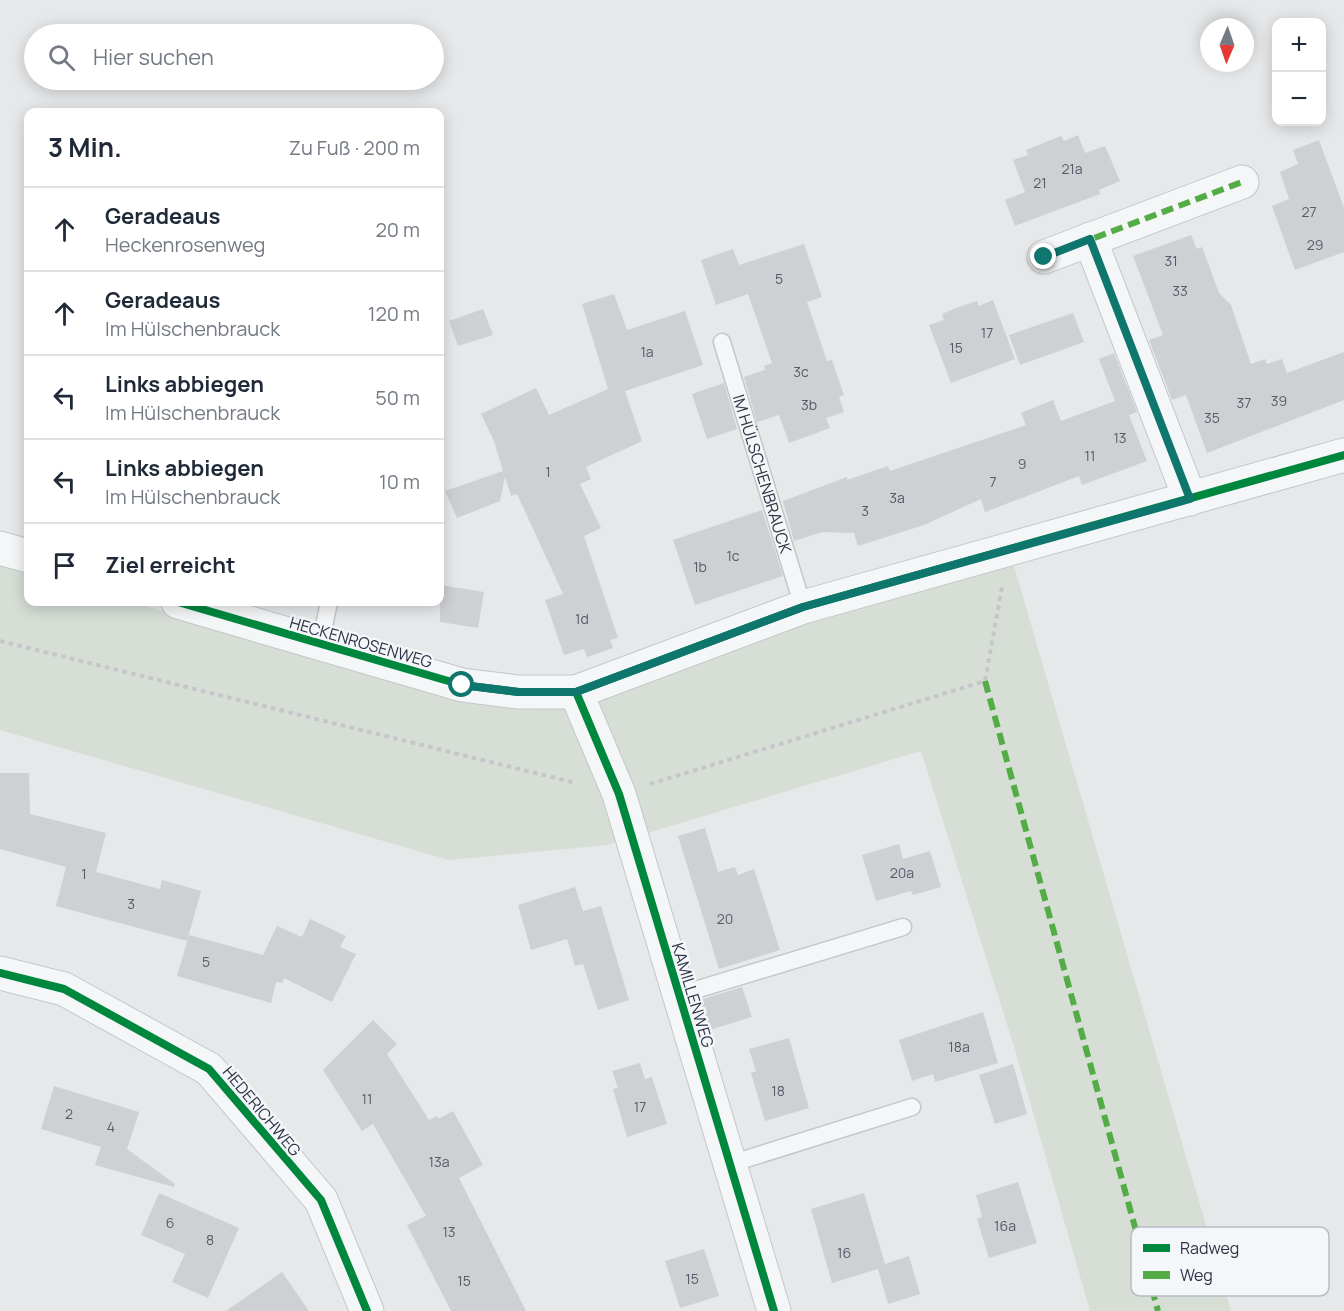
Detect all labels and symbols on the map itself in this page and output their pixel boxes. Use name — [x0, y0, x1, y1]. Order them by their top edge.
north arrow — [1200, 18, 1254, 72]
house number: 21a — [1061, 159, 1083, 178]
house number: 21 — [1033, 173, 1047, 192]
house number: 27 — [1301, 202, 1317, 221]
house number: 29 — [1307, 235, 1323, 254]
route end — [1030, 243, 1056, 269]
house number: 31 — [1164, 251, 1178, 270]
house number: 5 — [775, 269, 783, 288]
house number: 33 — [1172, 281, 1188, 300]
house number: 17 — [981, 323, 993, 342]
house number: 15 — [949, 338, 963, 357]
house number: 1a — [640, 342, 654, 361]
house number: 3c — [793, 362, 809, 381]
house number: 39 — [1271, 391, 1287, 410]
street label: IM HÜLSCHENBRAUCK — [728, 392, 797, 557]
house number: 37 — [1237, 393, 1251, 412]
house number: 3b — [801, 395, 817, 414]
house number: 35 — [1204, 408, 1220, 427]
house number: 13 — [1113, 428, 1127, 447]
house number: 11 — [1085, 446, 1095, 465]
house number: 9 — [1018, 454, 1026, 473]
house number: 1 — [545, 462, 551, 481]
house number: 7 — [989, 472, 997, 491]
house number: 3a — [889, 488, 905, 507]
house number: 3 — [861, 501, 869, 520]
house number: 1c — [726, 546, 740, 565]
house number: 1b — [693, 557, 707, 576]
house number: 1d — [575, 609, 589, 628]
street label: HECKENROSENWEG — [287, 611, 435, 673]
route start — [448, 671, 474, 697]
house number: 20a — [890, 863, 914, 882]
house number: 1 — [81, 864, 87, 883]
house number: 3 — [127, 894, 135, 913]
house number: 20 — [717, 909, 733, 928]
street label: KAMILLENWEG — [667, 940, 719, 1050]
house number: 5 — [202, 952, 210, 971]
house number: 18a — [948, 1037, 970, 1056]
street label: HEDERICHWEG — [218, 1061, 306, 1161]
house number: 18 — [771, 1081, 785, 1100]
house number: 11 — [362, 1089, 372, 1108]
house number: 17 — [634, 1097, 646, 1116]
house number: 2 — [65, 1104, 73, 1123]
house number: 4 — [107, 1117, 115, 1136]
house number: 13a — [429, 1152, 449, 1171]
house number: 6 — [166, 1213, 174, 1232]
house number: 16a — [994, 1216, 1016, 1235]
house number: 13 — [442, 1222, 456, 1241]
legend — [1131, 1227, 1329, 1296]
house number: 8 — [206, 1230, 214, 1249]
text: Radweg — [1180, 1237, 1239, 1259]
house number: 16 — [837, 1243, 851, 1262]
text: Weg — [1180, 1264, 1213, 1286]
house number: 15 — [685, 1269, 699, 1288]
house number: 15 — [457, 1271, 471, 1290]

